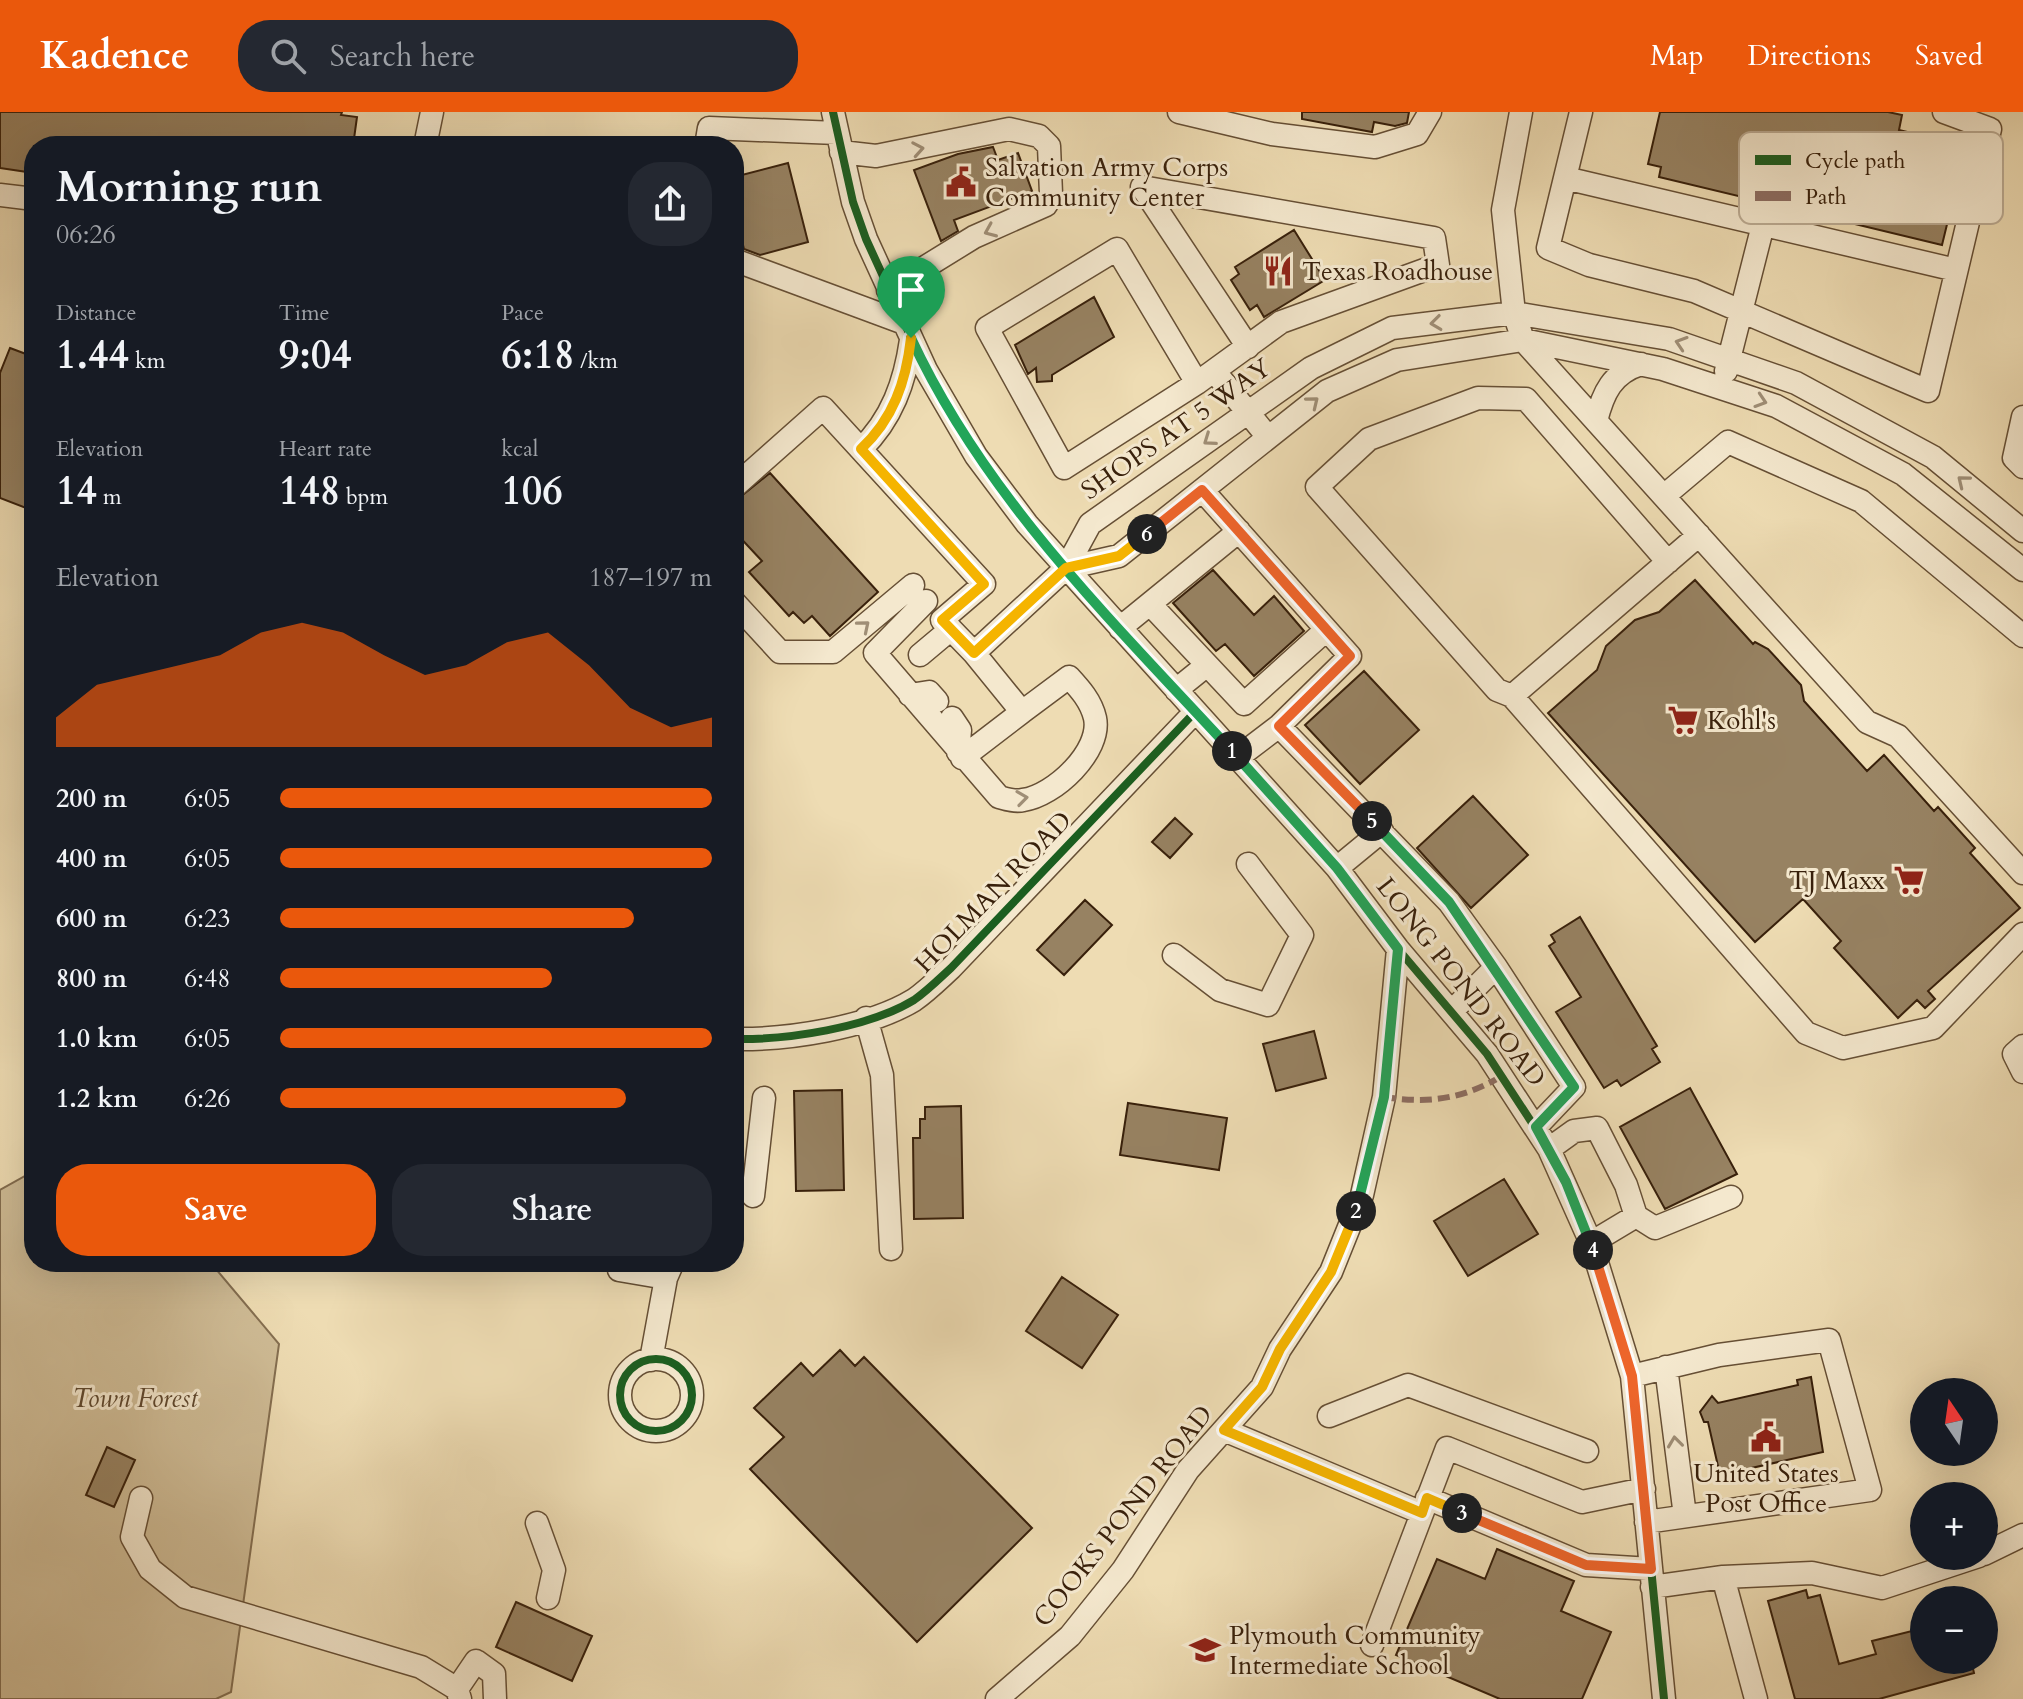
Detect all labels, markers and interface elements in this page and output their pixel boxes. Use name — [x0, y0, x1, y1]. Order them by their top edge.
search box — [238, 20, 798, 92]
text: Kadence — [40, 30, 190, 82]
icon: search — [266, 34, 310, 78]
text: Search here — [330, 36, 475, 77]
text: Map — [1650, 37, 1704, 75]
text: Directions — [1748, 37, 1871, 75]
text: Saved — [1915, 37, 1983, 75]
legend — [1739, 132, 2003, 224]
one-way arrow — [912, 141, 925, 158]
text: Cycle path — [1805, 146, 1905, 176]
place label: Salvation Army Corps Community Center — [985, 150, 1228, 215]
text: Morning run — [56, 157, 322, 217]
button: share — [628, 162, 712, 246]
public building icon: Salvation Army Corps Community Center — [944, 165, 978, 199]
text: Path — [1805, 182, 1847, 212]
text: 06:26 — [56, 217, 116, 252]
one-way arrow — [984, 221, 998, 237]
restaurant icon: Texas Roadhouse — [1261, 254, 1295, 288]
place label: Texas Roadhouse — [1302, 254, 1493, 289]
pin — [877, 256, 945, 338]
icon: arrive — [889, 268, 933, 312]
text: Distance — [56, 298, 136, 328]
text: Time — [279, 298, 330, 328]
text: Pace — [501, 298, 544, 328]
one-way arrow — [1430, 314, 1443, 331]
text: 1.44 — [56, 328, 129, 383]
text: 9:04 — [279, 328, 352, 383]
text: 6:18 — [501, 328, 574, 383]
one-way arrow — [1674, 337, 1688, 353]
text: km — [129, 346, 165, 376]
text: /km — [574, 346, 618, 376]
street label: SHOPS AT 5 WAY — [1074, 350, 1278, 508]
one-way arrow — [1754, 391, 1768, 407]
one-way arrow — [1304, 397, 1318, 412]
one-way arrow — [1203, 430, 1217, 445]
text: Elevation — [56, 434, 143, 464]
text: Heart rate — [279, 434, 372, 464]
text: kcal — [501, 434, 538, 464]
text: 14 — [56, 464, 97, 519]
text: 148 — [279, 464, 340, 519]
text: 106 — [501, 464, 563, 519]
one-way arrow — [1957, 477, 1972, 491]
text: m — [97, 482, 122, 512]
text: bpm — [340, 482, 388, 512]
pin: 6 — [1127, 514, 1167, 554]
text: 6 — [1141, 519, 1153, 549]
text: Elevation — [56, 560, 159, 595]
text: 187–197 m — [589, 560, 712, 595]
one-way arrow — [855, 621, 870, 636]
supermarket icon: Kohl's — [1666, 703, 1700, 737]
place label: Kohl's — [1707, 703, 1776, 738]
pin: 1 — [1212, 731, 1252, 771]
text: 1 — [1226, 736, 1238, 766]
text: 200 m — [56, 781, 127, 816]
text: 6:05 — [184, 781, 231, 816]
one-way arrow — [1016, 789, 1029, 806]
pin: 5 — [1352, 801, 1392, 841]
street label: HOLMAN ROAD — [907, 804, 1079, 980]
text: 5 — [1366, 806, 1378, 836]
text: 400 m — [56, 841, 127, 876]
text: 6:05 — [184, 841, 231, 876]
place label: TJ Maxx — [1789, 863, 1885, 898]
supermarket icon: TJ Maxx — [1892, 863, 1926, 897]
street label: LONG POND ROAD — [1368, 870, 1554, 1094]
text: 600 m — [56, 901, 127, 936]
text: 6:23 — [184, 901, 231, 936]
text: 800 m — [56, 961, 127, 996]
text: 6:48 — [184, 961, 231, 996]
text: 1.0 km — [56, 1021, 137, 1056]
text: 6:05 — [184, 1021, 231, 1056]
text: 1.2 km — [56, 1081, 137, 1116]
text: 6:26 — [184, 1081, 231, 1116]
button: Save — [56, 1164, 376, 1256]
button: Share — [392, 1164, 712, 1256]
pin: 2 — [1336, 1191, 1376, 1231]
text: 2 — [1350, 1196, 1362, 1226]
pin: 4 — [1573, 1230, 1613, 1270]
text: 4 — [1587, 1235, 1599, 1265]
north arrow — [1910, 1378, 1998, 1466]
map controls — [1910, 1378, 1998, 1674]
park label: Town Forest — [72, 1381, 198, 1416]
street label: COOKS POND ROAD — [1025, 1398, 1221, 1634]
public building icon: United States Post Office — [1749, 1420, 1783, 1454]
one-way arrow — [1667, 1435, 1684, 1448]
place label: United States Post Office — [1693, 1456, 1839, 1521]
button: + — [1910, 1482, 1998, 1570]
pin: 3 — [1442, 1493, 1482, 1533]
text: 3 — [1456, 1498, 1468, 1528]
button: − — [1910, 1586, 1998, 1674]
place label: Plymouth Community Intermediate School — [1229, 1618, 1481, 1683]
school or university icon: Plymouth Community Intermediate School — [1188, 1633, 1222, 1667]

